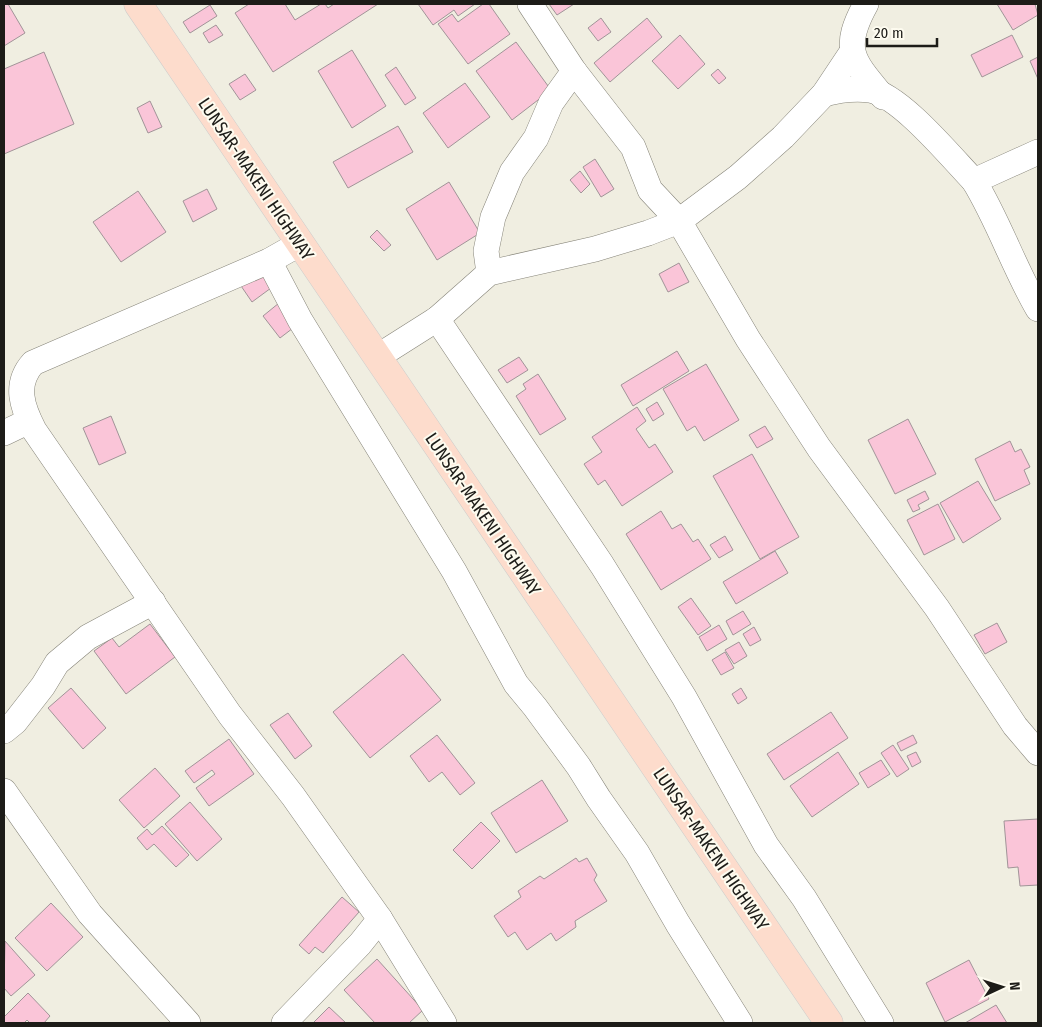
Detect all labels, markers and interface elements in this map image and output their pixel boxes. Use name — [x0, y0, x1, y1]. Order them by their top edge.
scale bar — [867, 15, 937, 47]
text: 20 m — [874, 24, 904, 42]
street label: LUNSAR-MAKENI HIGHWAY — [193, 94, 319, 265]
street label: LUNSAR-MAKENI HIGHWAY — [420, 429, 546, 600]
street label: LUNSAR-MAKENI HIGHWAY — [648, 764, 774, 935]
north arrow — [977, 962, 1027, 1012]
text: N — [1006, 981, 1023, 991]

